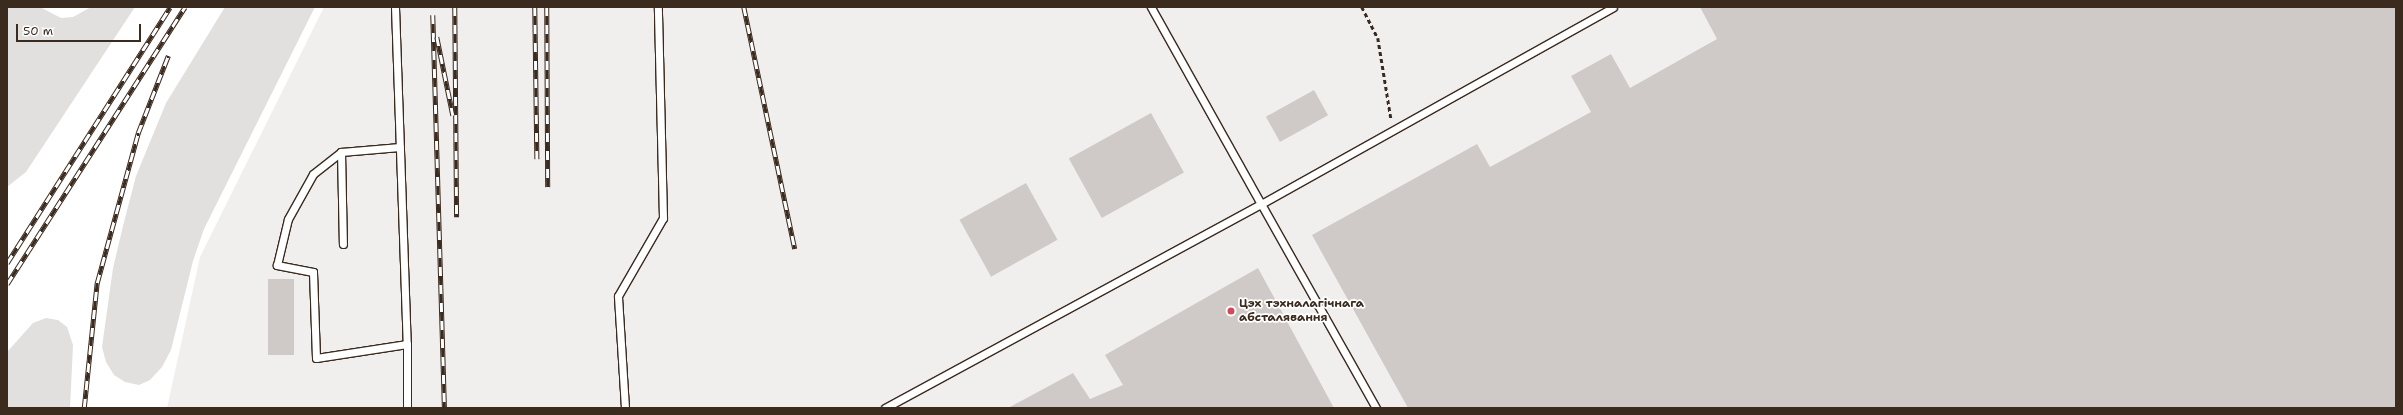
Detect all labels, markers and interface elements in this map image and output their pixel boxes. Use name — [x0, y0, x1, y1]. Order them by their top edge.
scale bar — [18, 16, 143, 42]
text: 50 m — [23, 23, 53, 39]
place label: Цэх тэхналагічнага абсталявання — [1239, 297, 1364, 325]
marker: Цэх тэхналагічнага абсталявання — [1226, 306, 1236, 316]

